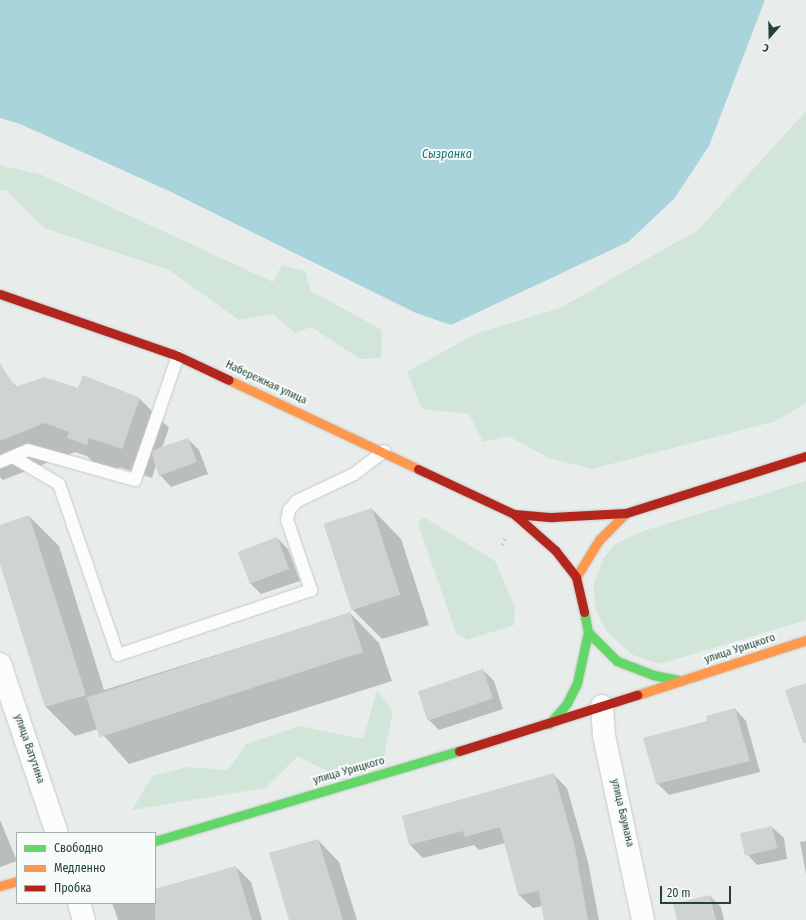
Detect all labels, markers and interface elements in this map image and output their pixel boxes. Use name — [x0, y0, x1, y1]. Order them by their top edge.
north arrow — [750, 16, 790, 56]
text: С — [761, 41, 771, 55]
water label: Сызранка — [422, 148, 472, 162]
street label: Набережная улица — [223, 358, 309, 408]
street label: улица Урицкого — [703, 631, 777, 667]
street label: улица Ватутина — [11, 713, 47, 785]
street label: улица Урицкого — [312, 754, 386, 788]
street label: улица Баумана — [608, 778, 636, 848]
legend — [16, 832, 156, 904]
text: Свободно — [54, 841, 103, 855]
text: Медленно — [54, 861, 106, 875]
scale bar — [662, 878, 733, 904]
text: Пробка — [54, 881, 92, 895]
text: 20 m — [667, 886, 691, 900]

